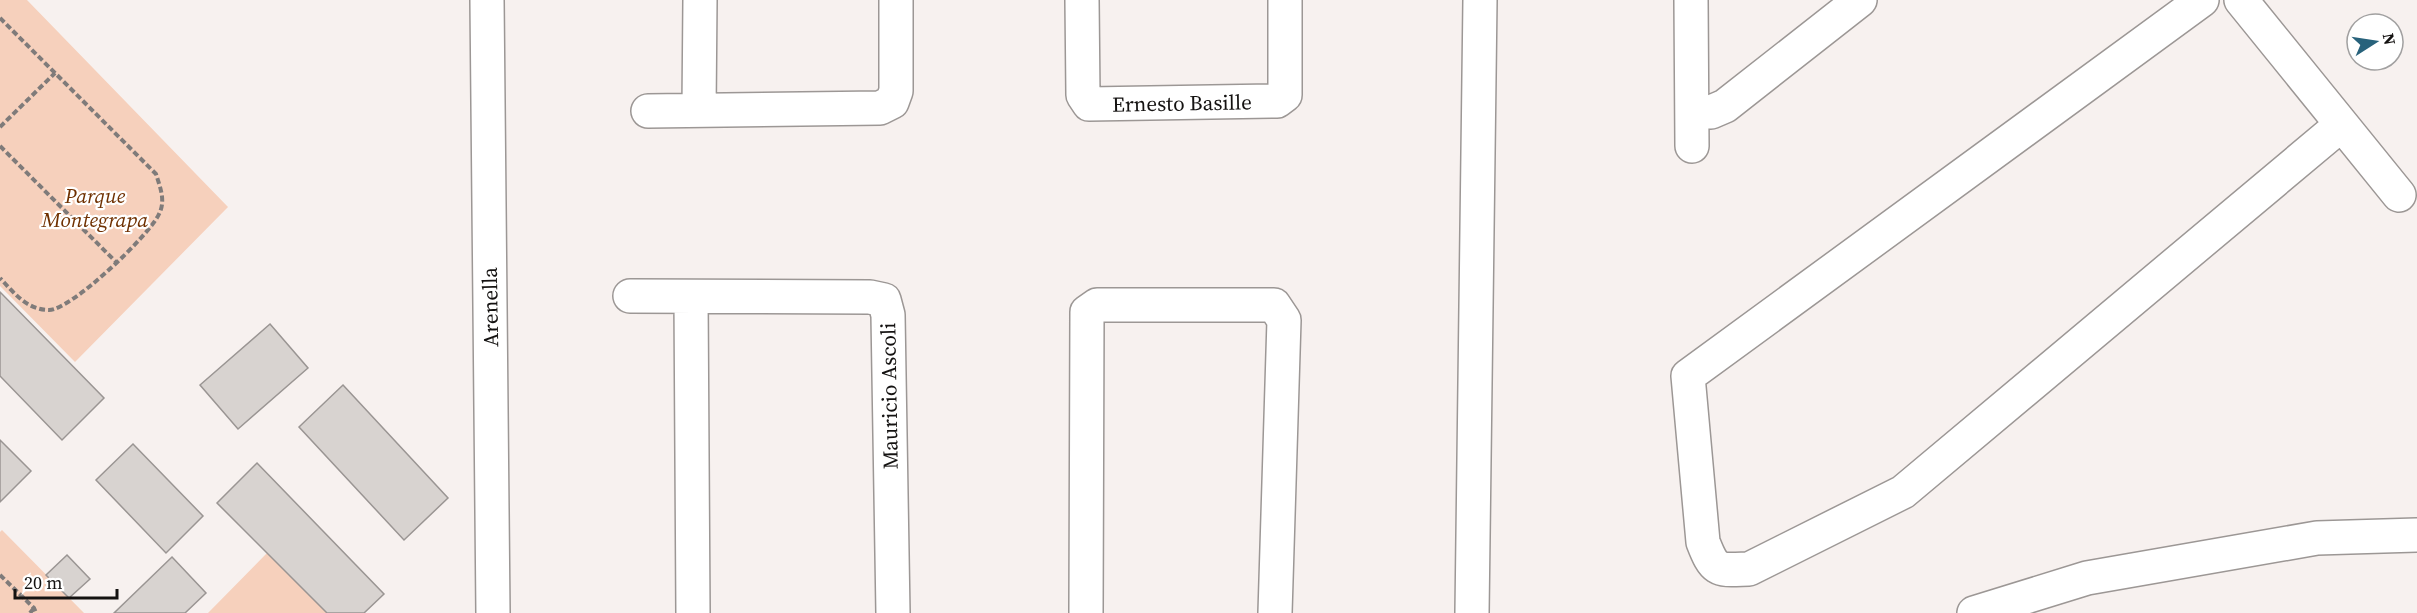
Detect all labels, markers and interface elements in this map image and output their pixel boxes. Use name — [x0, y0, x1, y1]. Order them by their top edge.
north arrow — [2345, 12, 2405, 72]
text: N — [2378, 31, 2402, 47]
street label: Ernesto Basille — [1112, 87, 1252, 119]
park label: Parque Montegrapa — [41, 181, 148, 234]
street label: Arenella — [475, 267, 505, 347]
street label: Mauricio Ascoli — [873, 322, 905, 470]
scale bar — [15, 562, 117, 600]
text: 20 m — [24, 570, 62, 595]

